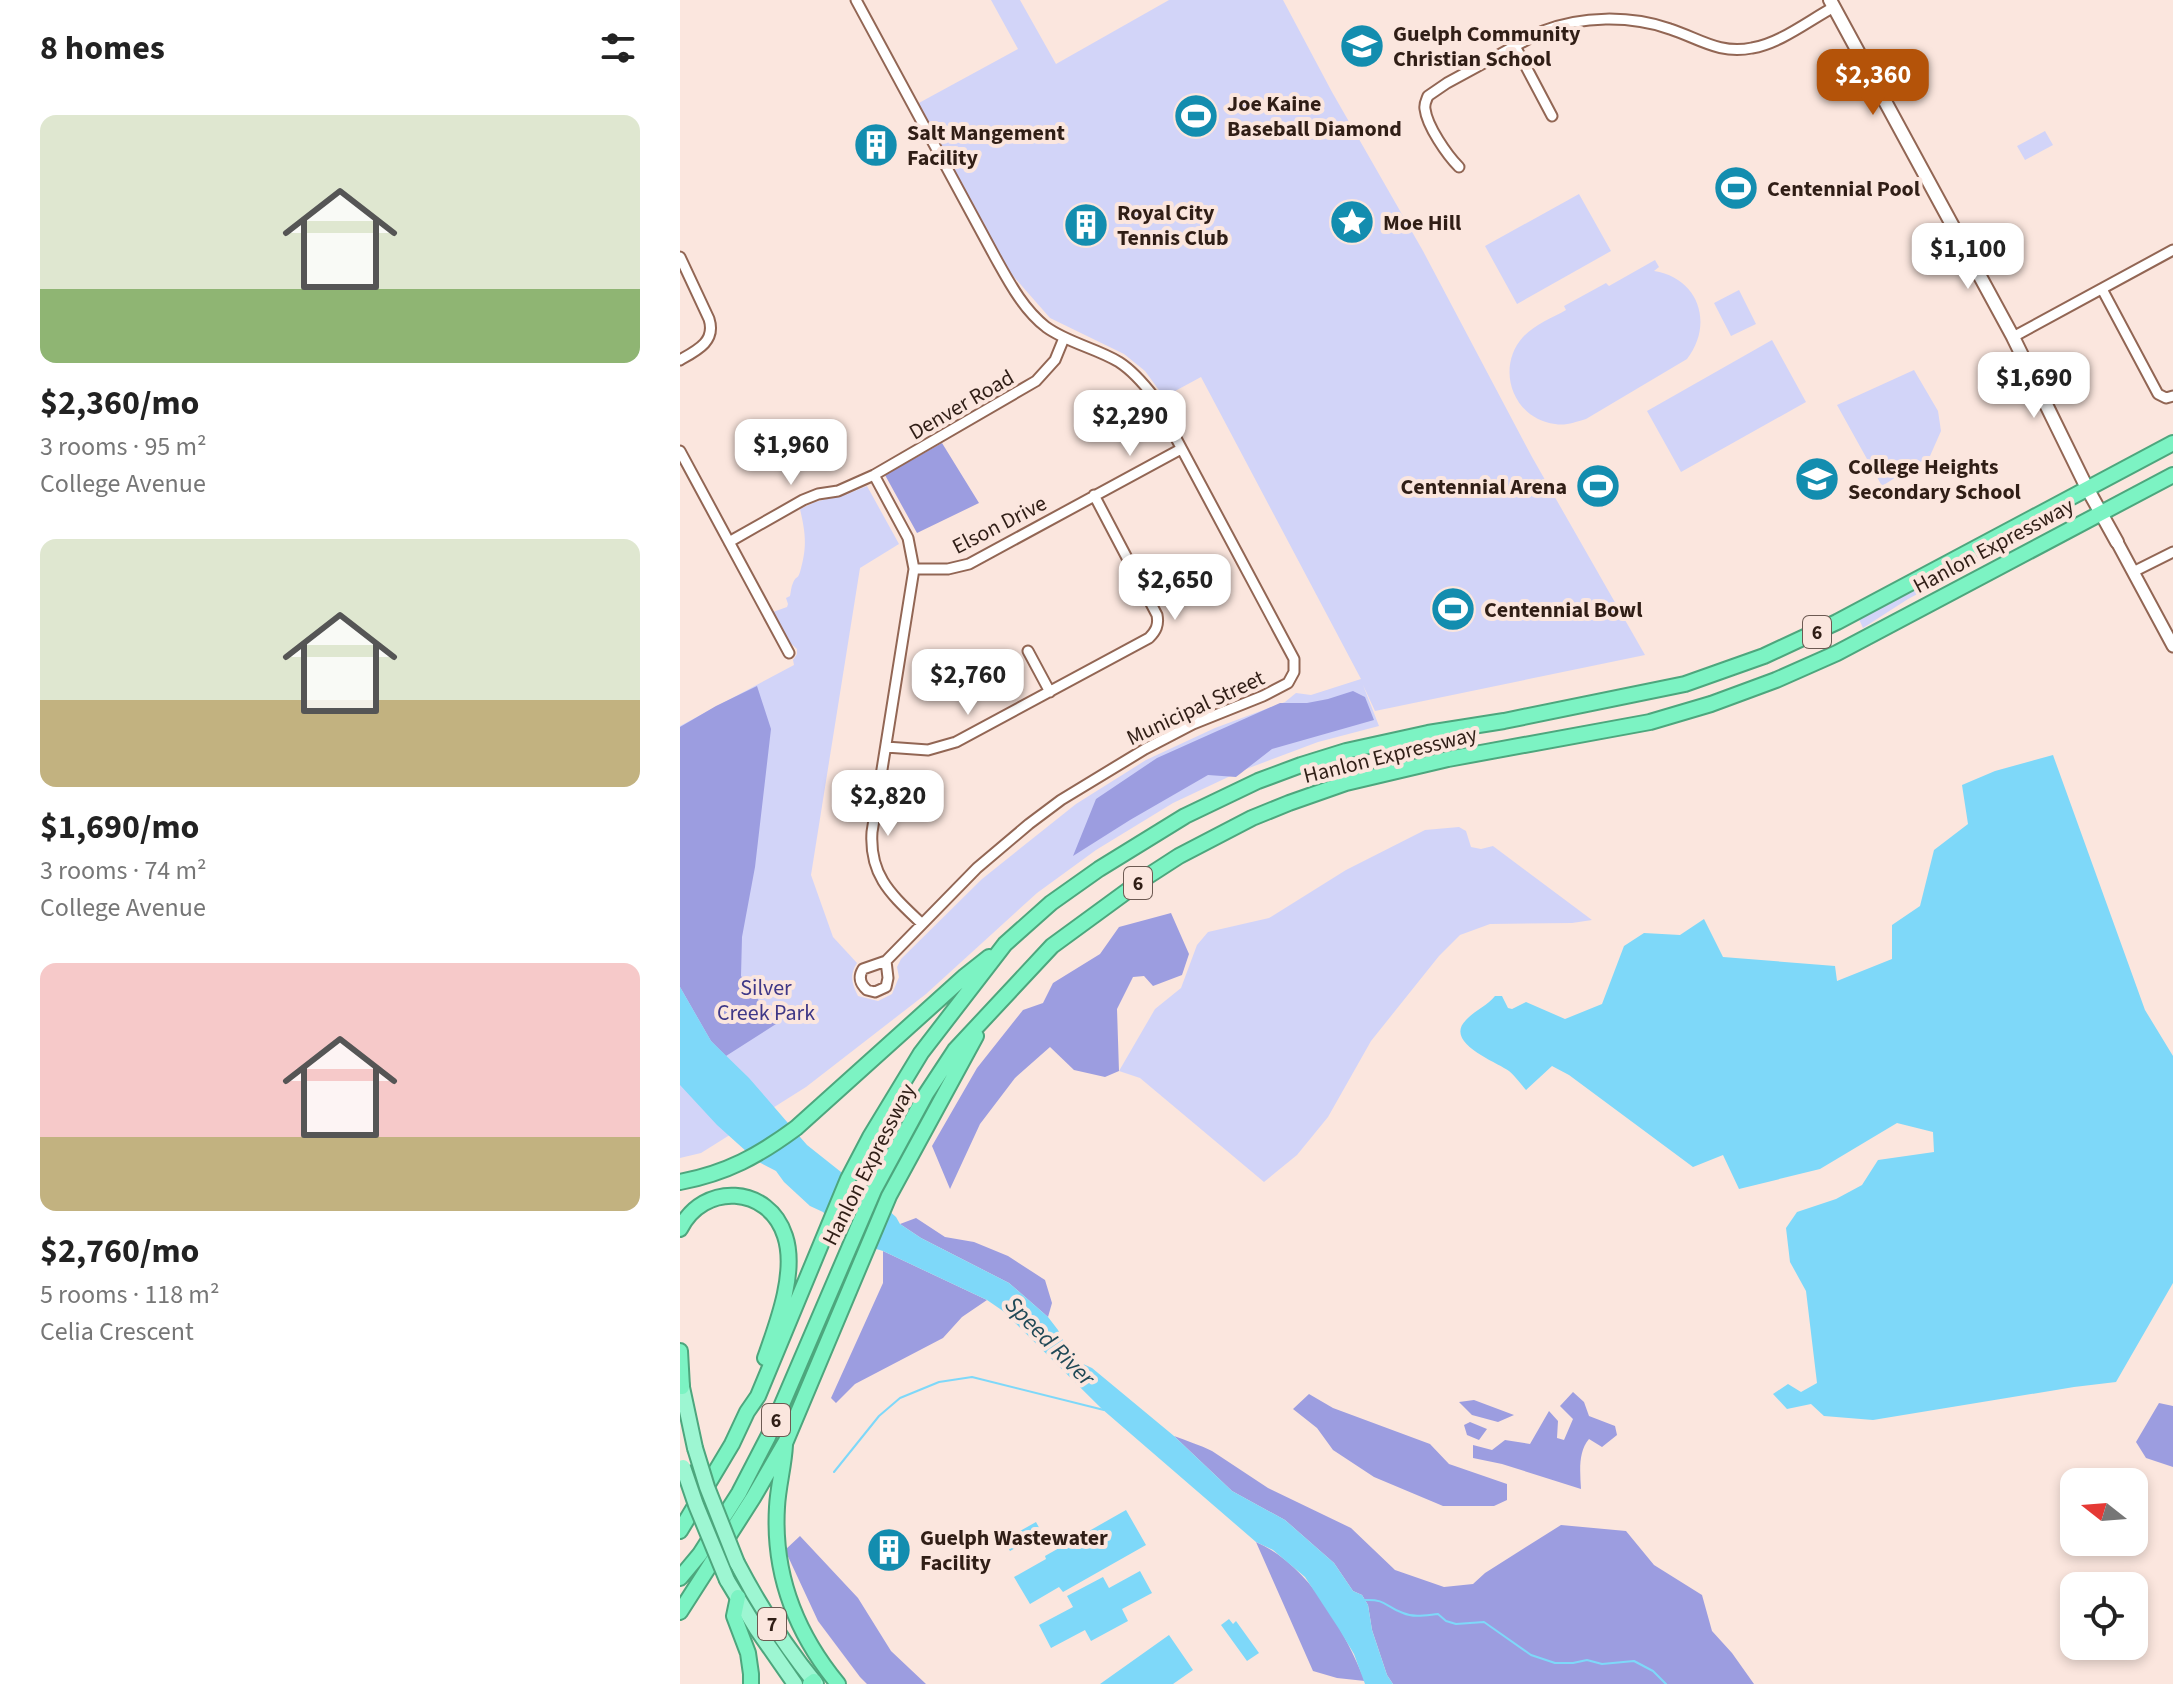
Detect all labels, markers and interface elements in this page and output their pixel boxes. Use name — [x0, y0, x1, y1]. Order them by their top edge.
place label: Guelph Community Christian School — [1393, 18, 1581, 75]
school or university icon: Guelph Community Christian School — [1338, 22, 1386, 70]
text: 8 homes — [40, 24, 165, 73]
icon: filters — [596, 26, 640, 70]
pin: $2,360 — [1808, 49, 1938, 117]
text: $2,360 — [1835, 56, 1911, 93]
place label: Joe Kaine Baseball Diamond — [1227, 88, 1402, 145]
sports icon: Joe Kaine Baseball Diamond — [1172, 92, 1220, 140]
place label: Salt Mangement Facility — [907, 117, 1065, 174]
building icon: Salt Mangement Facility — [852, 121, 900, 169]
sports icon: Centennial Pool — [1712, 164, 1760, 212]
icon: home — [268, 167, 412, 311]
place label: Centennial Pool — [1767, 173, 1921, 205]
place label: Royal City Tennis Club — [1117, 197, 1229, 254]
place icon: Moe Hill — [1328, 198, 1376, 246]
building icon: Royal City Tennis Club — [1062, 201, 1110, 249]
place label: Moe Hill — [1383, 207, 1462, 239]
pin: $1,100 — [1903, 223, 2033, 291]
text: $1,100 — [1930, 230, 2006, 267]
pin: $1,690 — [1969, 352, 2099, 420]
text: $1,690 — [1996, 359, 2072, 396]
street label: Denver Road — [903, 362, 1020, 448]
text: $2,360/mo — [40, 379, 200, 428]
pin: $2,290 — [1065, 390, 1195, 458]
text: $2,290 — [1092, 397, 1168, 434]
pin: $1,960 — [726, 419, 856, 487]
text: $1,960 — [753, 426, 829, 463]
text: 3 rooms · 95 m² — [40, 428, 207, 465]
place label: College Heights Secondary School — [1848, 451, 2022, 508]
school or university icon: College Heights Secondary School — [1793, 455, 1841, 503]
sports icon: Centennial Arena — [1574, 462, 1622, 510]
text: College Avenue — [40, 465, 206, 502]
place label: Centennial Arena — [1401, 471, 1567, 503]
street label: Elson Drive — [947, 487, 1052, 562]
street label: Hanlon Expressway — [1907, 490, 2080, 602]
pin: $2,650 — [1110, 554, 1240, 622]
text: $2,650 — [1137, 561, 1213, 598]
sports icon: Centennial Bowl — [1429, 585, 1477, 633]
icon: home — [268, 591, 412, 735]
place label: Centennial Bowl — [1484, 594, 1643, 626]
road number: 6 — [1803, 616, 1831, 648]
pin: $2,760 — [903, 649, 1033, 717]
text: $2,760 — [930, 656, 1006, 693]
street label: Municipal Street — [1121, 662, 1270, 754]
street label: Hanlon Expressway — [1300, 718, 1481, 792]
pin: $2,820 — [823, 770, 953, 838]
text: $2,820 — [850, 777, 926, 814]
text: $1,690/mo — [40, 803, 200, 852]
text: 3 rooms · 74 m² — [40, 852, 207, 889]
road number: 6 — [1124, 867, 1152, 899]
text: College Avenue — [40, 889, 206, 926]
park label: Silver Creek Park — [717, 972, 815, 1029]
icon: home — [268, 1015, 412, 1159]
street label: Hanlon Expressway — [814, 1077, 924, 1251]
text: $2,760/mo — [40, 1227, 200, 1276]
text: 5 rooms · 118 m² — [40, 1276, 219, 1313]
water label: Speed River — [997, 1288, 1104, 1396]
text: Celia Crescent — [40, 1313, 194, 1350]
road number: 6 — [762, 1404, 790, 1436]
north arrow — [2060, 1468, 2148, 1556]
map controls — [2060, 1468, 2148, 1660]
place label: Guelph Wastewater Facility — [920, 1522, 1108, 1579]
building icon: Guelph Wastewater Facility — [865, 1526, 913, 1574]
button: locate — [2060, 1572, 2148, 1660]
road number: 7 — [758, 1608, 786, 1640]

